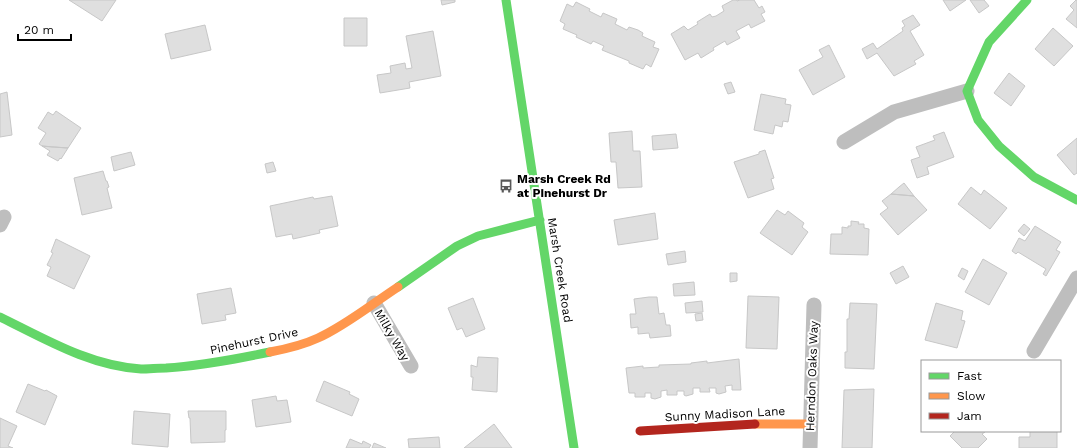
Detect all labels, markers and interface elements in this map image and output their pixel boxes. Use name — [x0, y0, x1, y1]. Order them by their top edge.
scale bar — [18, 16, 71, 42]
text: 20 m — [24, 23, 54, 37]
place label: Marsh Creek Rd at Pinehurst Dr — [517, 172, 611, 200]
bus stop icon: Marsh Creek Rd at Pinehurst Dr — [498, 178, 514, 194]
street label: Marsh Creek Road — [545, 216, 575, 324]
street label: Milky Way — [372, 307, 413, 364]
street label: Herndon Oaks Way — [803, 320, 821, 431]
street label: Pinehurst Drive — [209, 325, 299, 357]
legend — [921, 360, 1061, 432]
text: Fast — [957, 369, 982, 383]
text: Slow — [957, 389, 985, 403]
street label: Sunny Madison Lane — [664, 404, 786, 424]
text: Jam — [957, 409, 982, 423]

